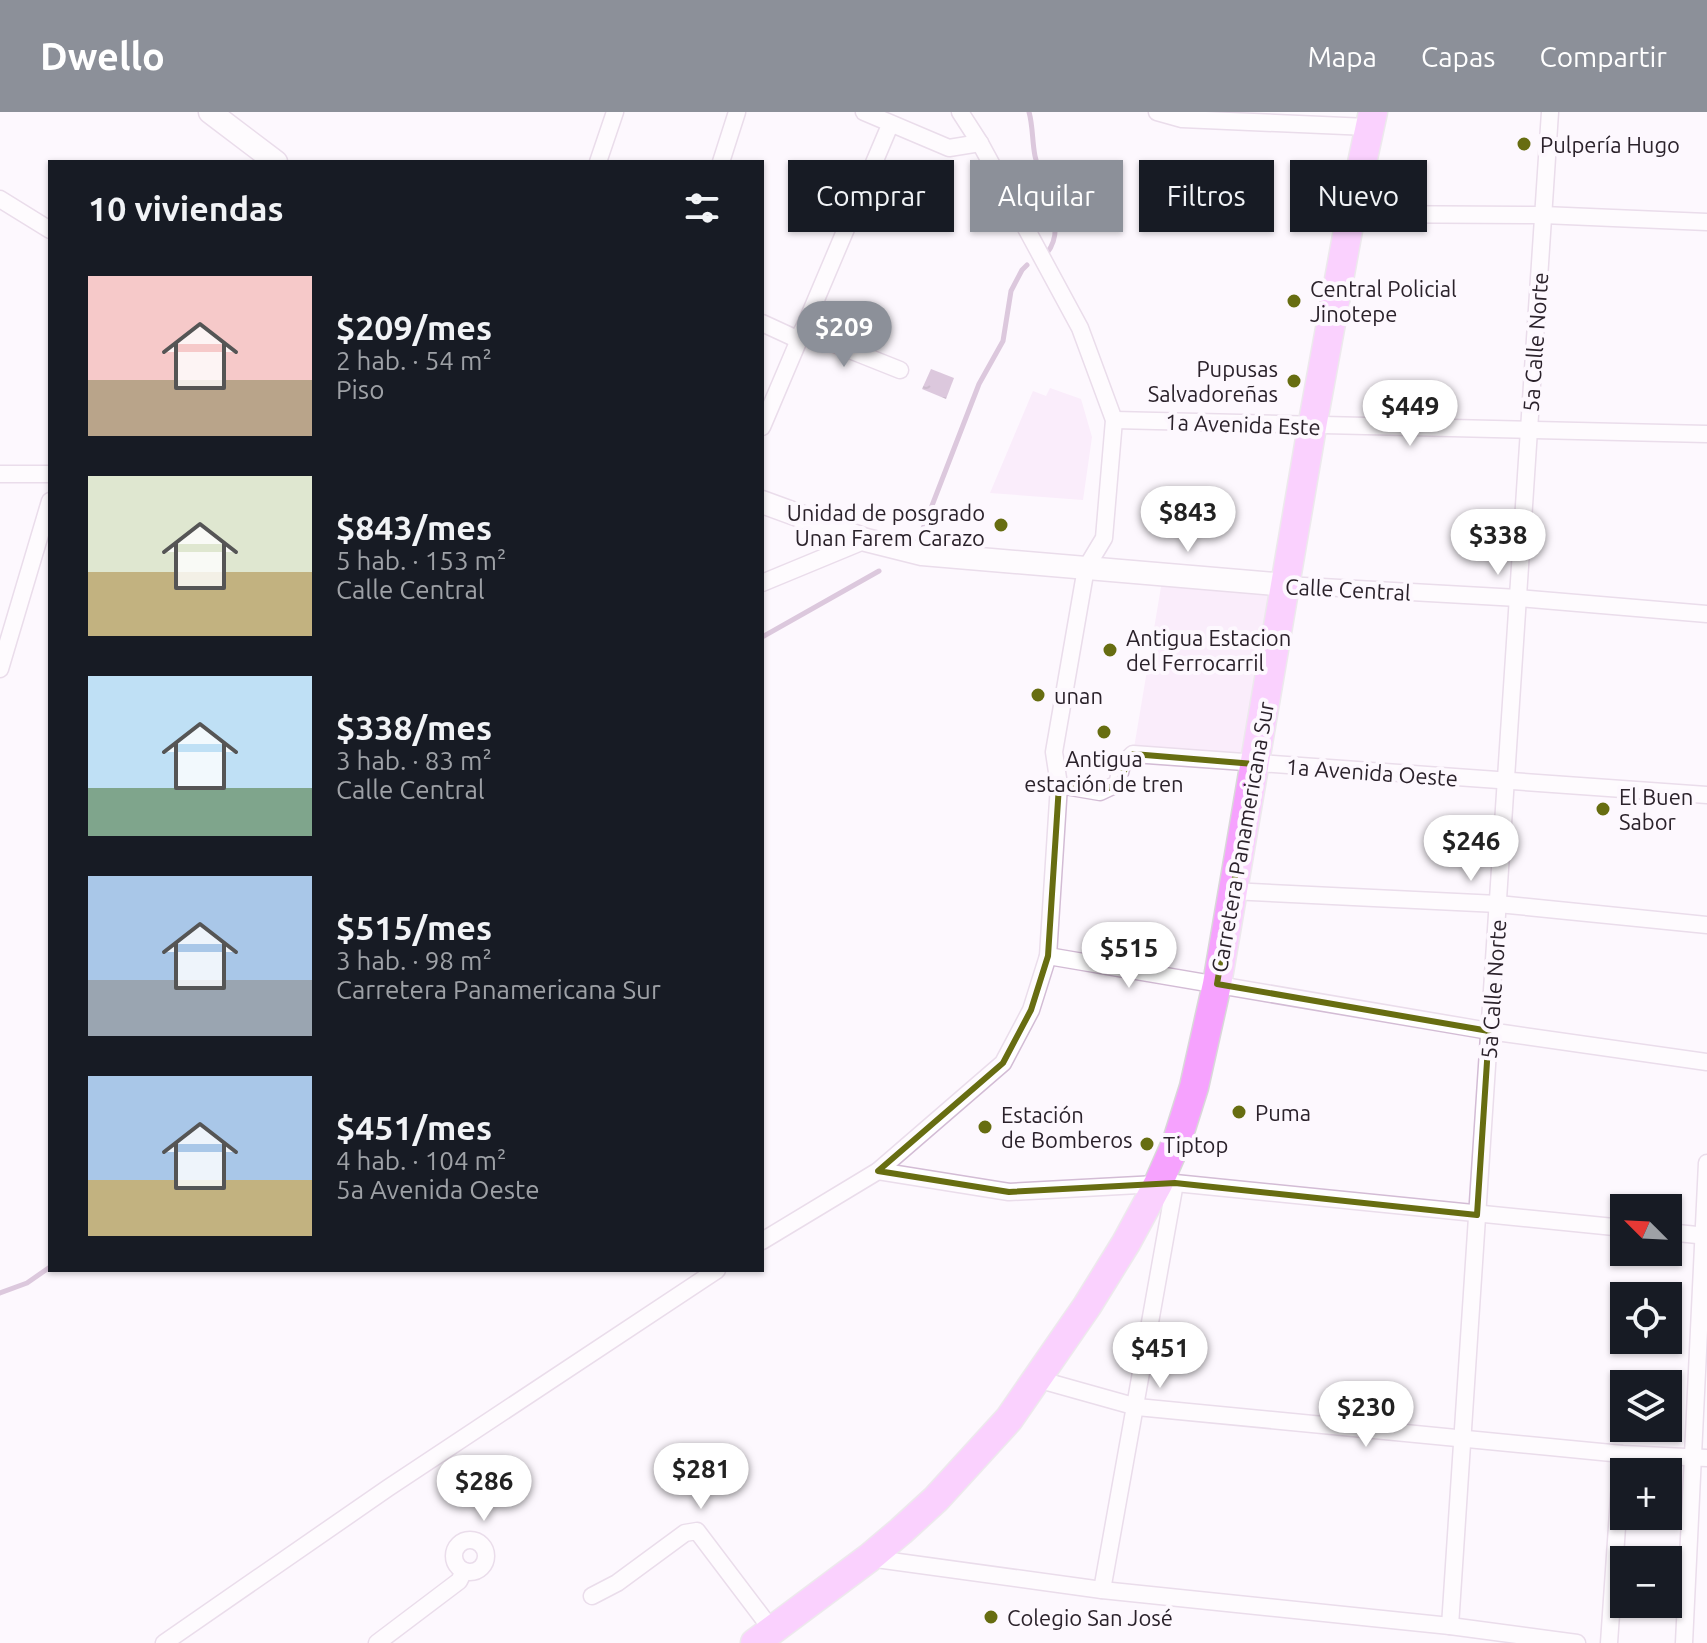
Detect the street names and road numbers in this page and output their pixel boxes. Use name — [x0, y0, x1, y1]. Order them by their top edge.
street label: 5a Calle Norte — [1518, 271, 1552, 413]
street label: 1a Avenida Este — [1165, 409, 1321, 439]
street label: Calle Central — [1285, 573, 1412, 605]
street label: Carretera Panamericana Sur — [1206, 699, 1278, 974]
street label: 1a Avenida Oeste — [1285, 754, 1459, 790]
street label: 5a Calle Norte — [1476, 918, 1510, 1060]

